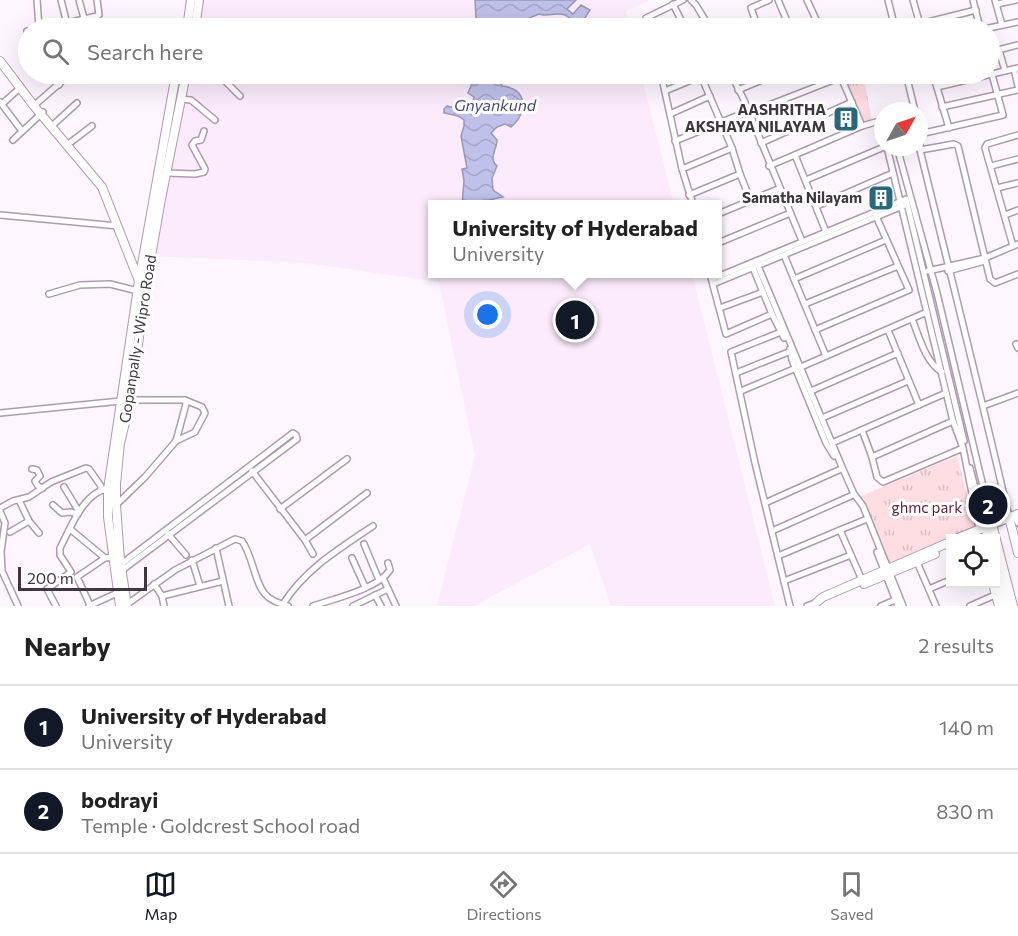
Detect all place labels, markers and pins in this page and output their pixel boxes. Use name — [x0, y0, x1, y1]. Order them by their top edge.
place label: AASHRITHA AKSHAYA NILAYAM — [685, 100, 826, 135]
building icon: AASHRITHA AKSHAYA NILAYAM — [831, 104, 861, 134]
building icon: Samatha Nilayam — [866, 183, 896, 213]
place label: Samatha Nilayam — [742, 188, 862, 206]
pin: 1 — [556, 298, 594, 342]
pin: 2 — [968, 482, 1008, 528]

